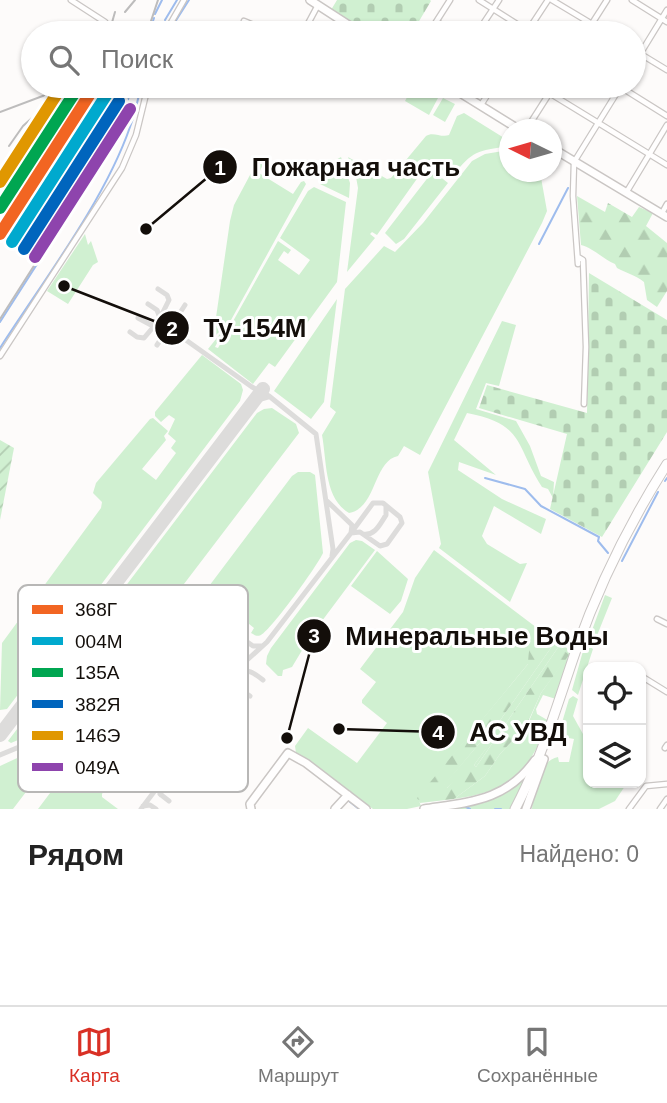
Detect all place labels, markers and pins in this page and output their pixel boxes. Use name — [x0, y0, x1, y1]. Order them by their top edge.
callout: Пожарная часть — [203, 144, 474, 191]
callout: Ту-154М — [155, 305, 321, 352]
callout: Минеральные Воды — [296, 612, 623, 659]
callout: АС УВД — [420, 709, 580, 756]

